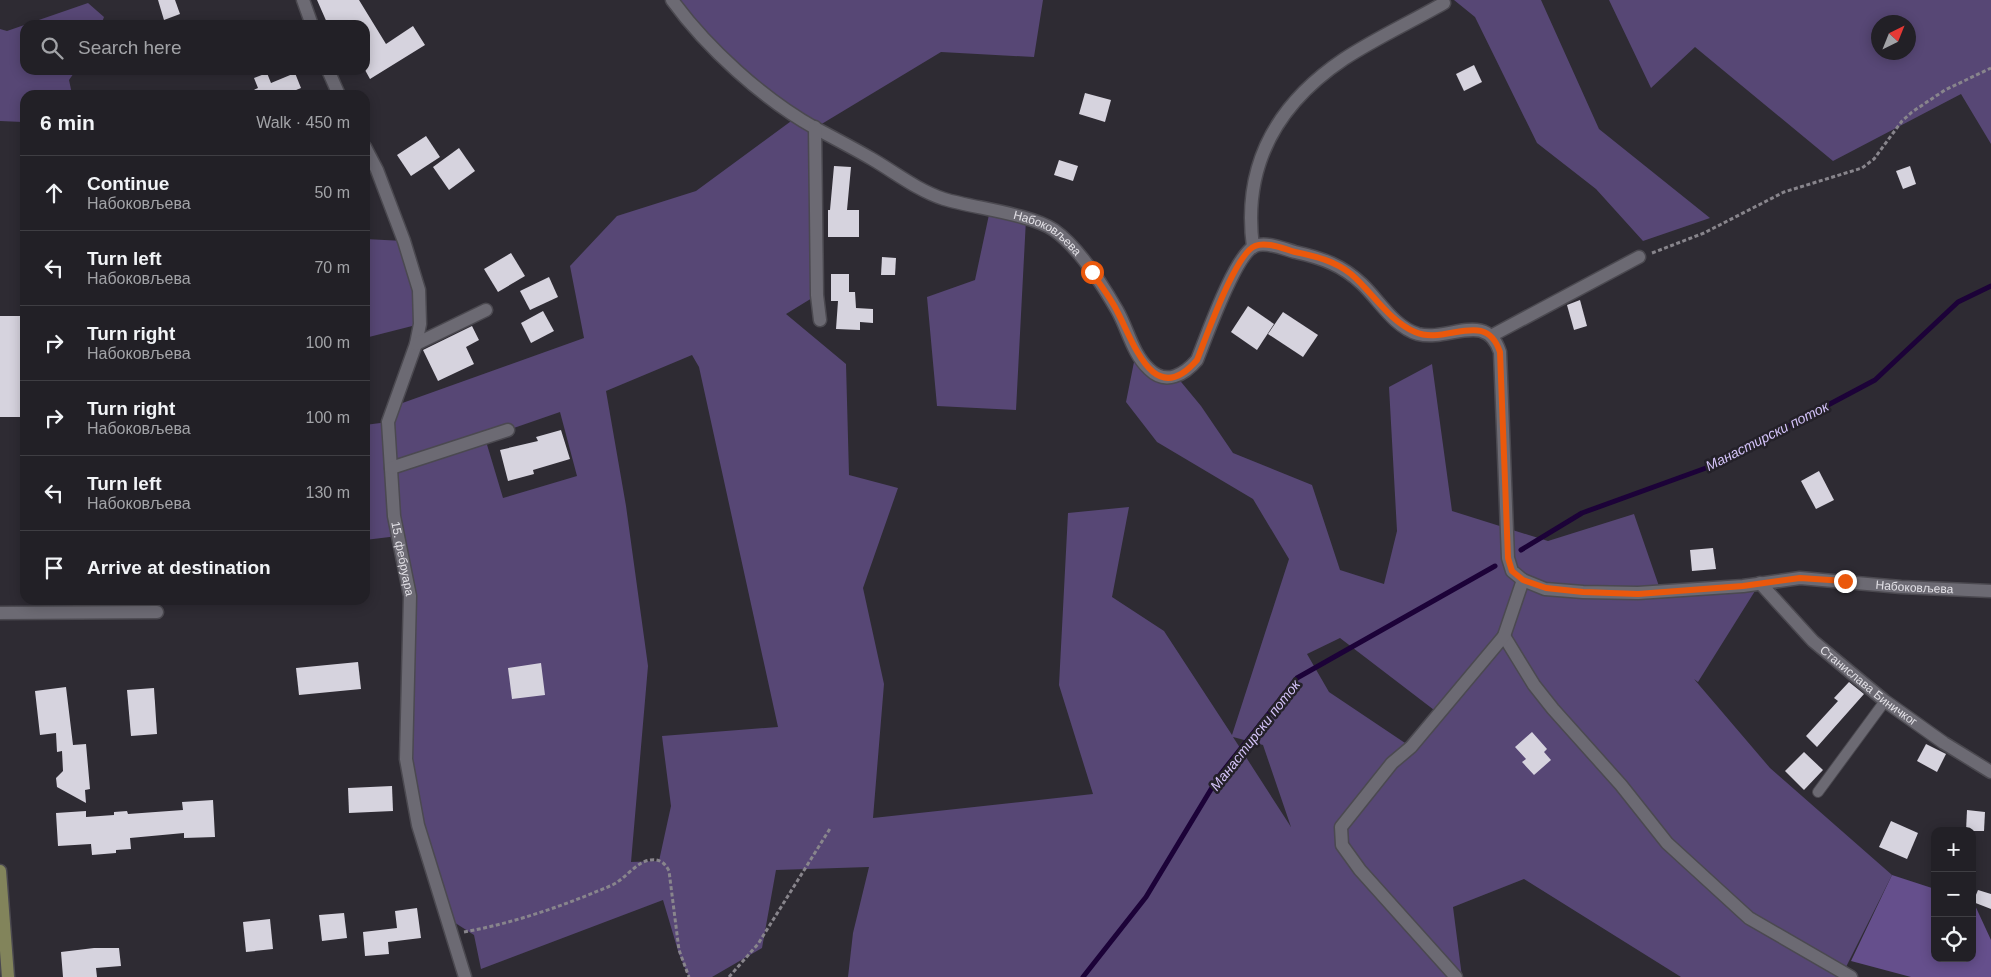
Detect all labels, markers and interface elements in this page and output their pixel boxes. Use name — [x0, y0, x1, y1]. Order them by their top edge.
north arrow — [1871, 15, 1916, 60]
search box — [20, 20, 370, 75]
icon: search — [38, 34, 66, 62]
text: Search here — [78, 37, 182, 58]
text: 6 min — [40, 111, 95, 134]
text: Walk · 450 m — [256, 114, 350, 131]
text: Continue — [87, 173, 169, 194]
icon: ahead — [40, 179, 68, 207]
text: 50 m — [314, 184, 350, 201]
text: Набоковљева — [87, 195, 191, 212]
street label: Набоковљева — [1012, 208, 1084, 259]
text: Turn left — [87, 248, 162, 269]
icon: left — [40, 254, 68, 282]
text: 70 m — [314, 259, 350, 276]
route start — [1081, 261, 1104, 284]
text: Набоковљева — [87, 270, 191, 287]
text: Turn right — [87, 323, 175, 344]
icon: right — [40, 329, 68, 357]
text: 100 m — [306, 334, 350, 351]
text: Набоковљева — [87, 345, 191, 362]
water label: Манастирски поток — [1703, 397, 1832, 474]
text: Turn right — [87, 398, 175, 419]
icon: right — [40, 404, 68, 432]
text: 100 m — [306, 409, 350, 426]
text: Набоковљева — [87, 420, 191, 437]
text: Turn left — [87, 473, 162, 494]
icon: left — [40, 479, 68, 507]
text: 130 m — [306, 484, 350, 501]
text: Набоковљева — [87, 495, 191, 512]
street label: 15. фебруара — [388, 520, 417, 597]
icon: arrive — [40, 554, 68, 582]
text: Arrive at destination — [87, 557, 271, 578]
route end — [1834, 570, 1857, 593]
street label: Набоковљева — [1875, 578, 1954, 596]
street label: Станислава Биничког — [1817, 643, 1921, 729]
water label: Манастирски поток — [1207, 675, 1304, 794]
map controls — [1931, 827, 1976, 962]
button: + — [1931, 827, 1976, 872]
button: − — [1931, 872, 1976, 917]
button: locate — [1931, 917, 1976, 962]

